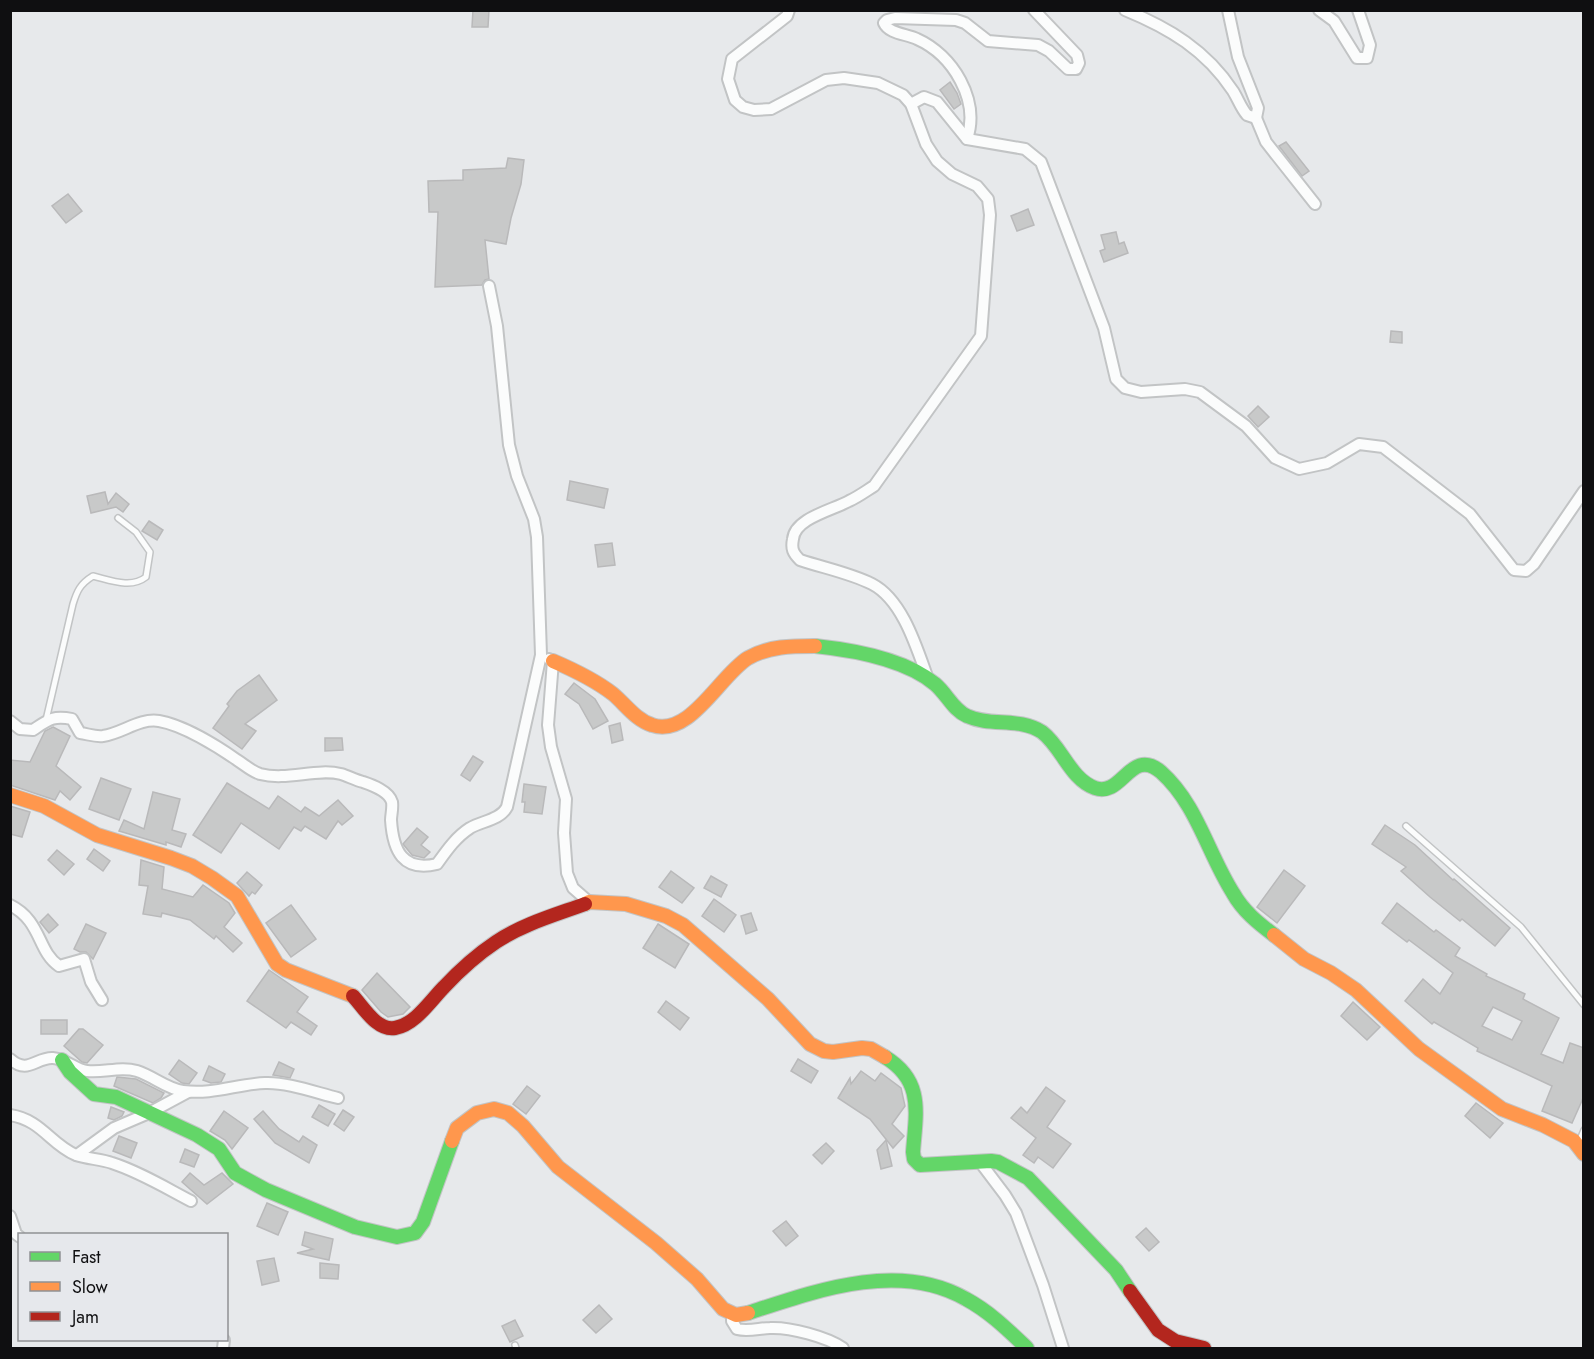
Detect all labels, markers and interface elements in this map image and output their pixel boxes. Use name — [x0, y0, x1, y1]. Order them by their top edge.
legend — [18, 1233, 228, 1341]
text: Fast — [72, 1244, 101, 1270]
text: Slow — [72, 1274, 109, 1300]
text: Jam — [70, 1304, 99, 1330]

